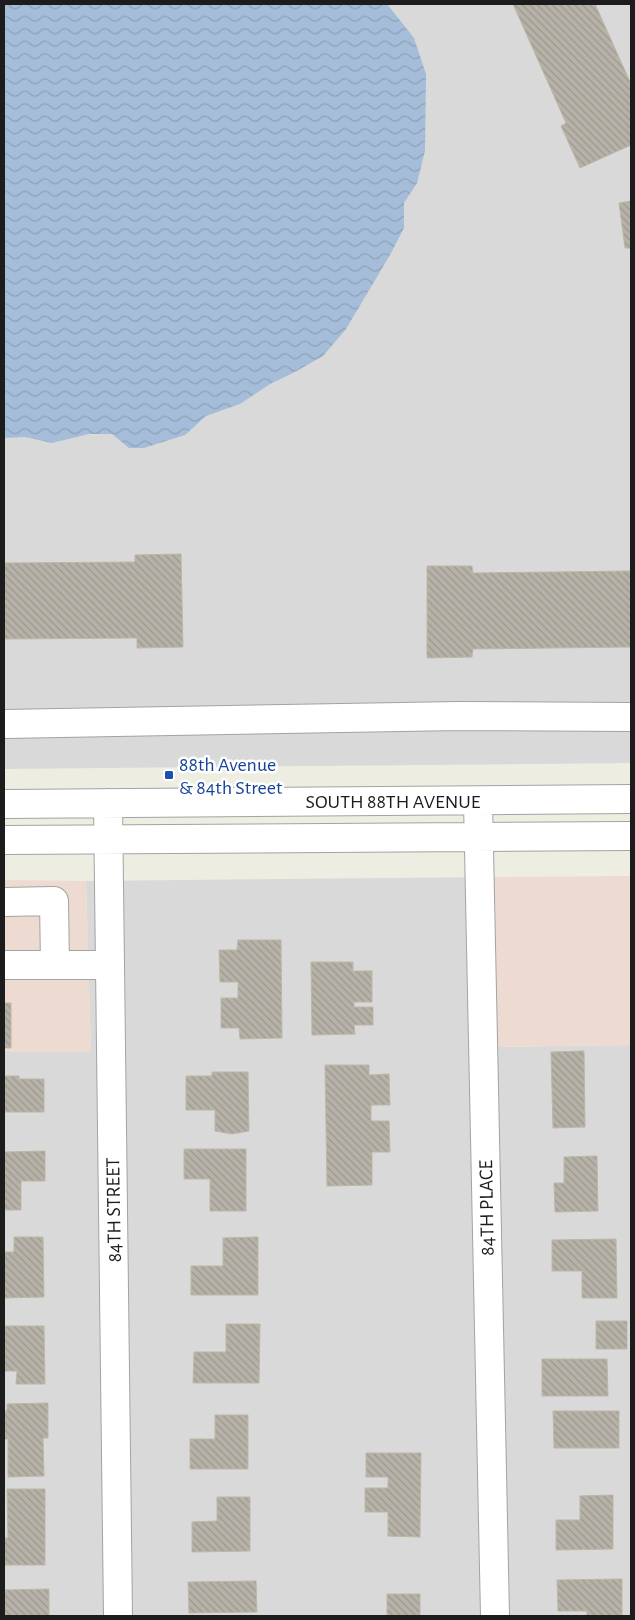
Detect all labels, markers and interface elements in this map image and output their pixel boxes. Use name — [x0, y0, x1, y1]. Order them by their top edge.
place label: 88th Avenue & 84th Street — [179, 755, 283, 798]
marker: 88th Avenue & 84th Street — [163, 769, 175, 781]
street label: SOUTH 88TH AVENUE — [305, 792, 481, 812]
street label: 84TH STREET — [103, 1157, 125, 1263]
street label: 84TH PLACE — [476, 1159, 498, 1256]

